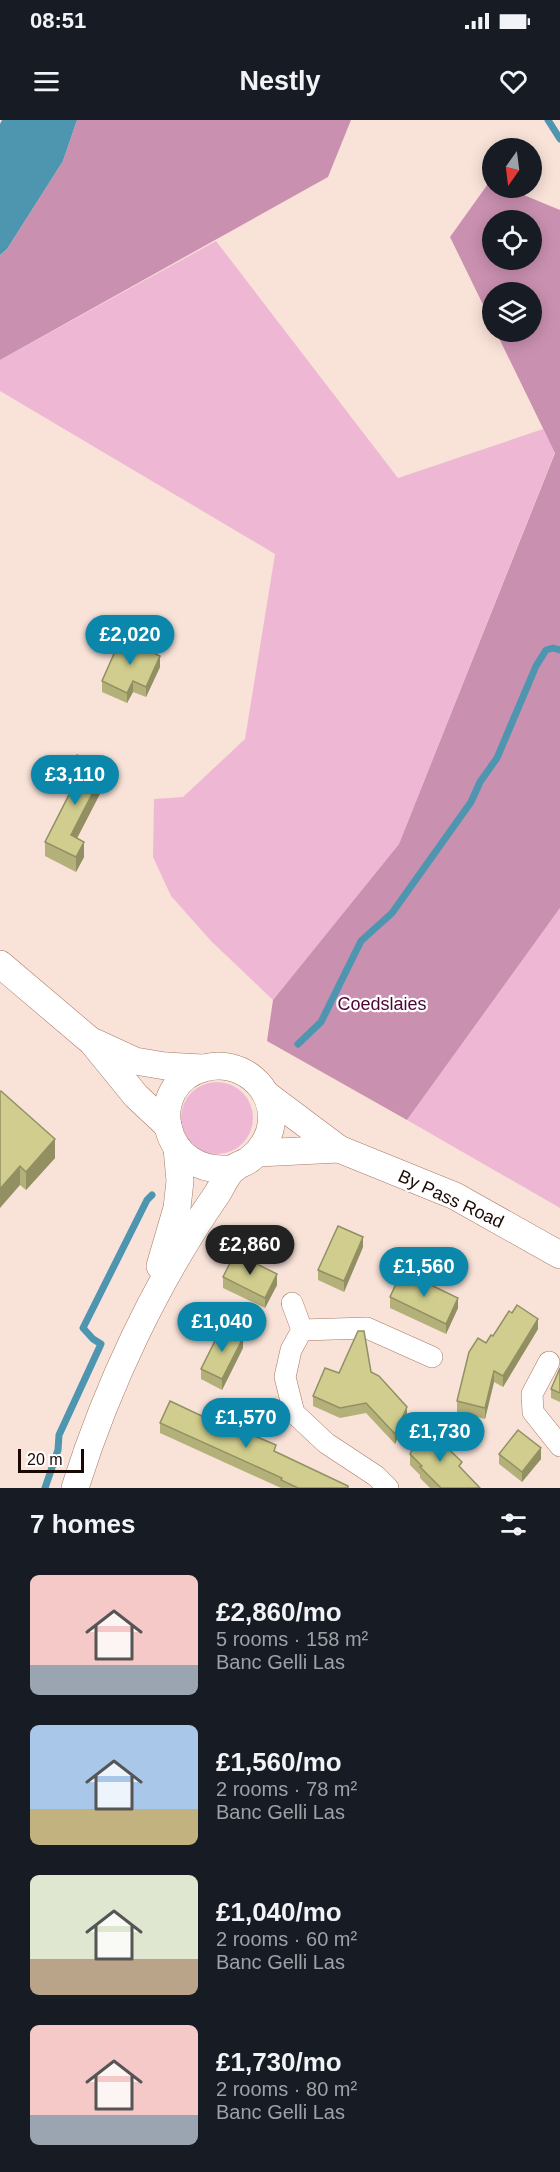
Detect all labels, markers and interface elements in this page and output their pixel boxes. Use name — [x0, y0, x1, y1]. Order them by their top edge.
text: 08:51 — [30, 8, 86, 33]
icon: menu — [30, 65, 63, 98]
icon: heart — [497, 65, 530, 98]
text: Nestly — [239, 66, 321, 96]
north arrow — [482, 138, 542, 198]
map controls — [482, 138, 542, 342]
button: locate — [482, 210, 542, 270]
button: layers — [482, 282, 542, 342]
pin: £2,020 — [81, 615, 179, 666]
text: £2,020 — [99, 623, 161, 645]
pin: £3,110 — [26, 755, 124, 806]
text: £3,110 — [45, 763, 105, 785]
park label: Coedslaies — [337, 994, 427, 1014]
street label: By Pass Road — [395, 1166, 507, 1232]
pin: £2,860 — [201, 1225, 299, 1276]
text: £2,860 — [219, 1233, 281, 1255]
pin: £1,560 — [375, 1247, 473, 1298]
text: £1,560 — [393, 1255, 455, 1277]
pin: £1,040 — [173, 1302, 271, 1353]
text: £1,040 — [191, 1310, 253, 1332]
pin: £1,570 — [197, 1398, 295, 1449]
text: £1,570 — [215, 1406, 277, 1428]
pin: £1,730 — [391, 1412, 489, 1463]
text: £1,730 — [409, 1420, 471, 1442]
scale bar — [18, 1446, 84, 1474]
text: 20 m — [27, 1451, 63, 1468]
icon: filters — [497, 1508, 530, 1541]
text: 7 homes — [30, 1509, 136, 1539]
text: £2,860/mo — [216, 1597, 342, 1627]
icon: home — [78, 1599, 150, 1671]
text: 5 rooms · 158 m² — [216, 1628, 368, 1650]
text: Banc Gelli Las — [216, 1651, 345, 1673]
text: £1,560/mo — [216, 1747, 342, 1777]
icon: home — [78, 1749, 150, 1821]
text: 2 rooms · 78 m² — [216, 1778, 357, 1800]
text: Banc Gelli Las — [216, 1801, 345, 1823]
text: £1,040/mo — [216, 1897, 342, 1927]
icon: home — [78, 1899, 150, 1971]
text: 2 rooms · 60 m² — [216, 1928, 357, 1950]
text: Banc Gelli Las — [216, 1951, 345, 1973]
text: £1,730/mo — [216, 2047, 342, 2077]
icon: home — [78, 2049, 150, 2121]
text: 2 rooms · 80 m² — [216, 2078, 357, 2100]
text: Banc Gelli Las — [216, 2101, 345, 2123]

